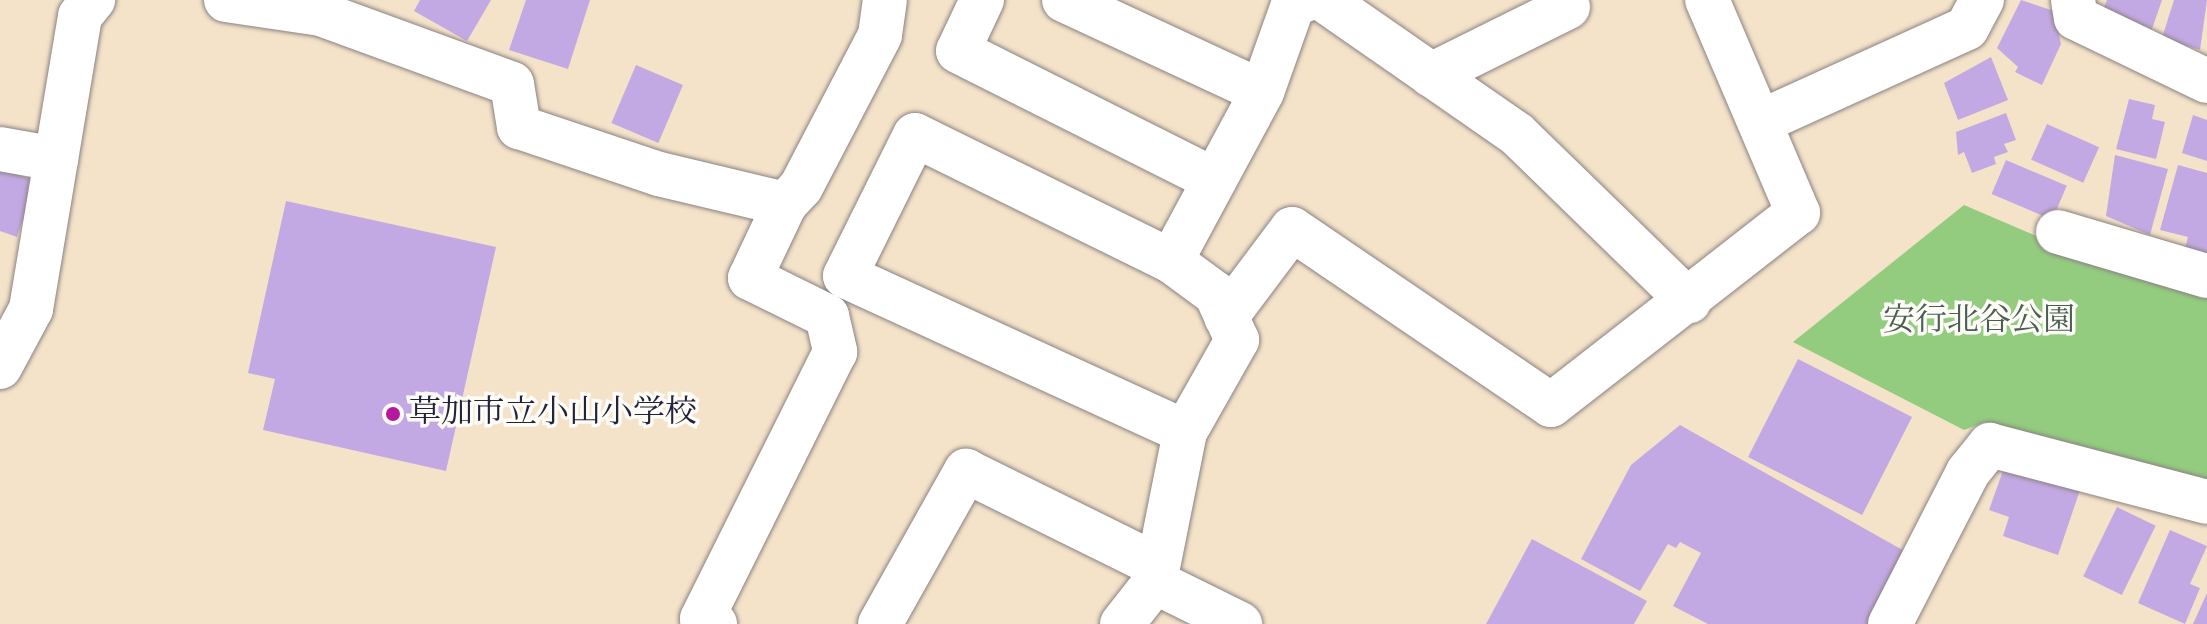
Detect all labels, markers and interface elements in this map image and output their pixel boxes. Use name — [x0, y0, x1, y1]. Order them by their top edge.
park label: 安行北谷公園 — [1883, 303, 2075, 341]
place label: 草加市立小山小学校 — [409, 395, 697, 433]
marker: 草加市立小山小学校 — [384, 405, 402, 423]

